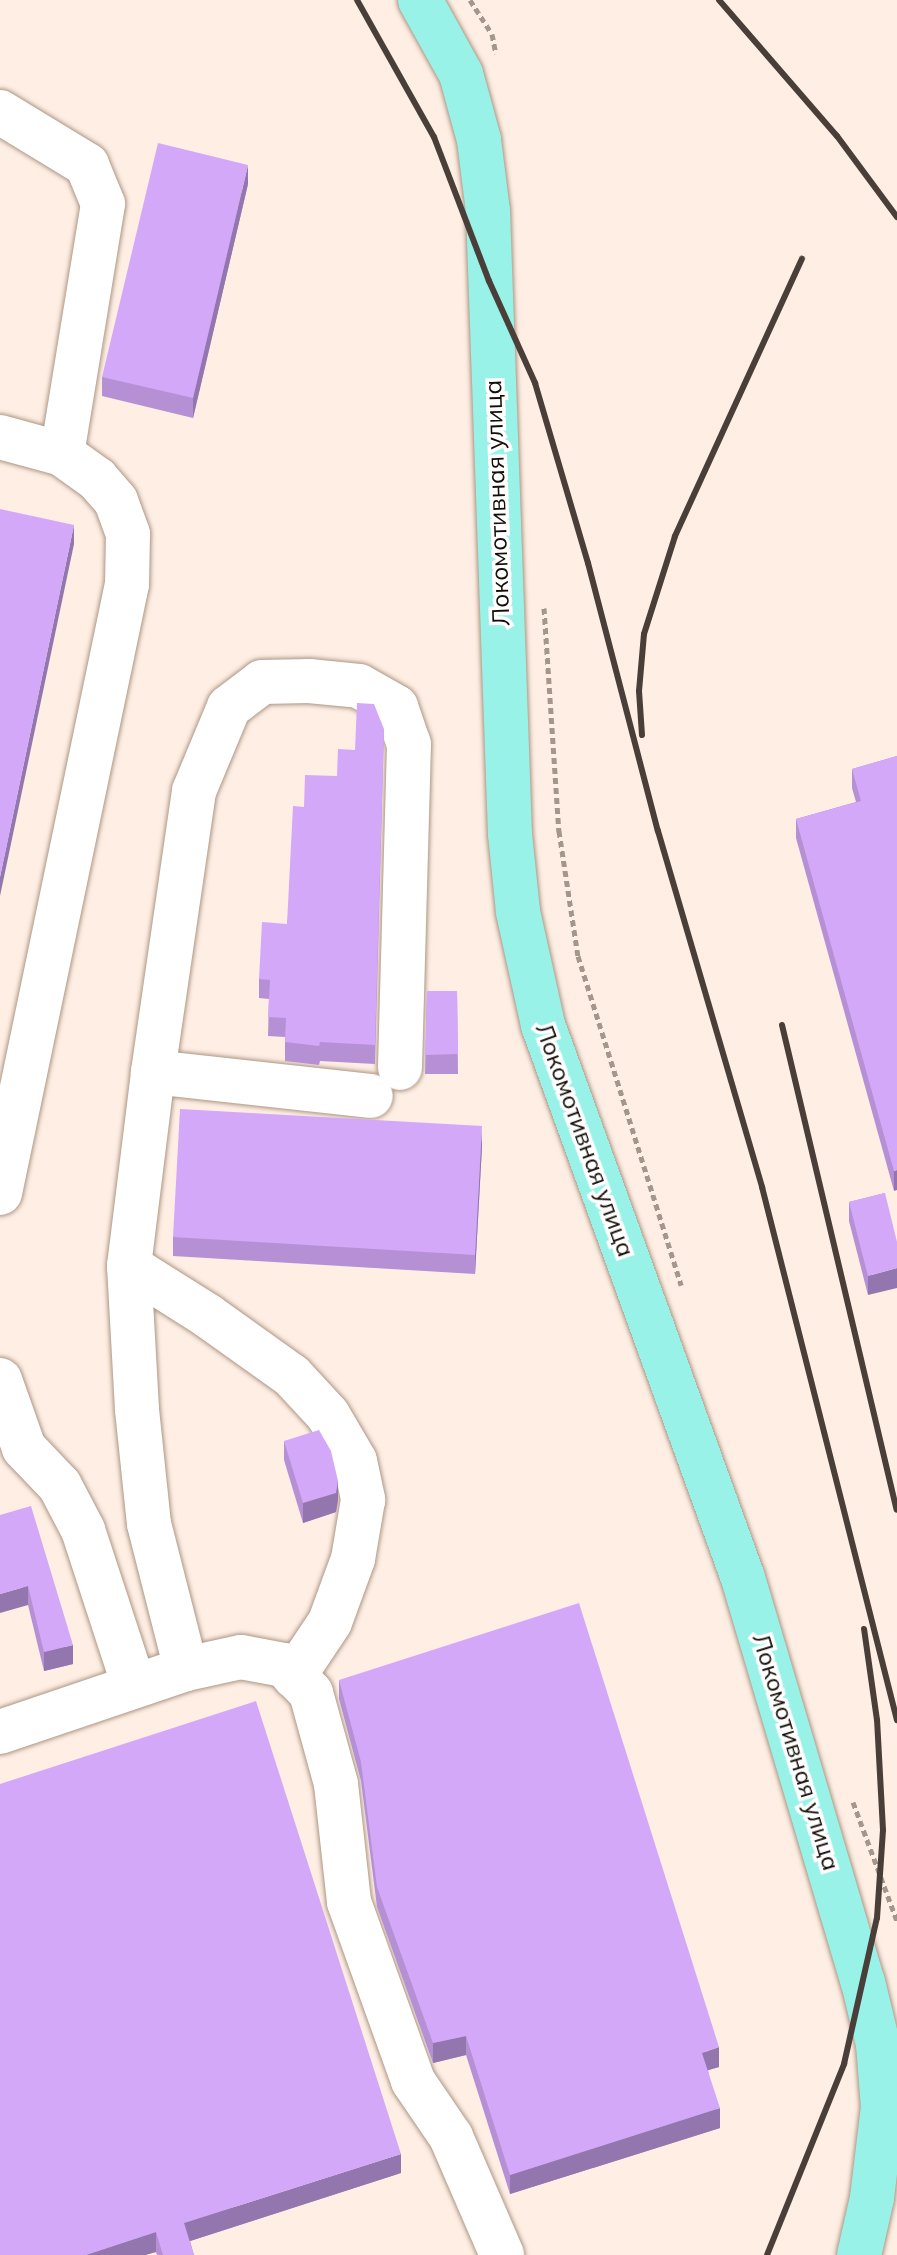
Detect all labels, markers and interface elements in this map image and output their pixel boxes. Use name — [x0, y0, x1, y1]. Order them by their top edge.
street label: Локомотивная улица — [478, 380, 516, 626]
street label: Локомотивная улица — [529, 1019, 641, 1261]
street label: Локомотивная улица — [746, 1630, 846, 1874]

